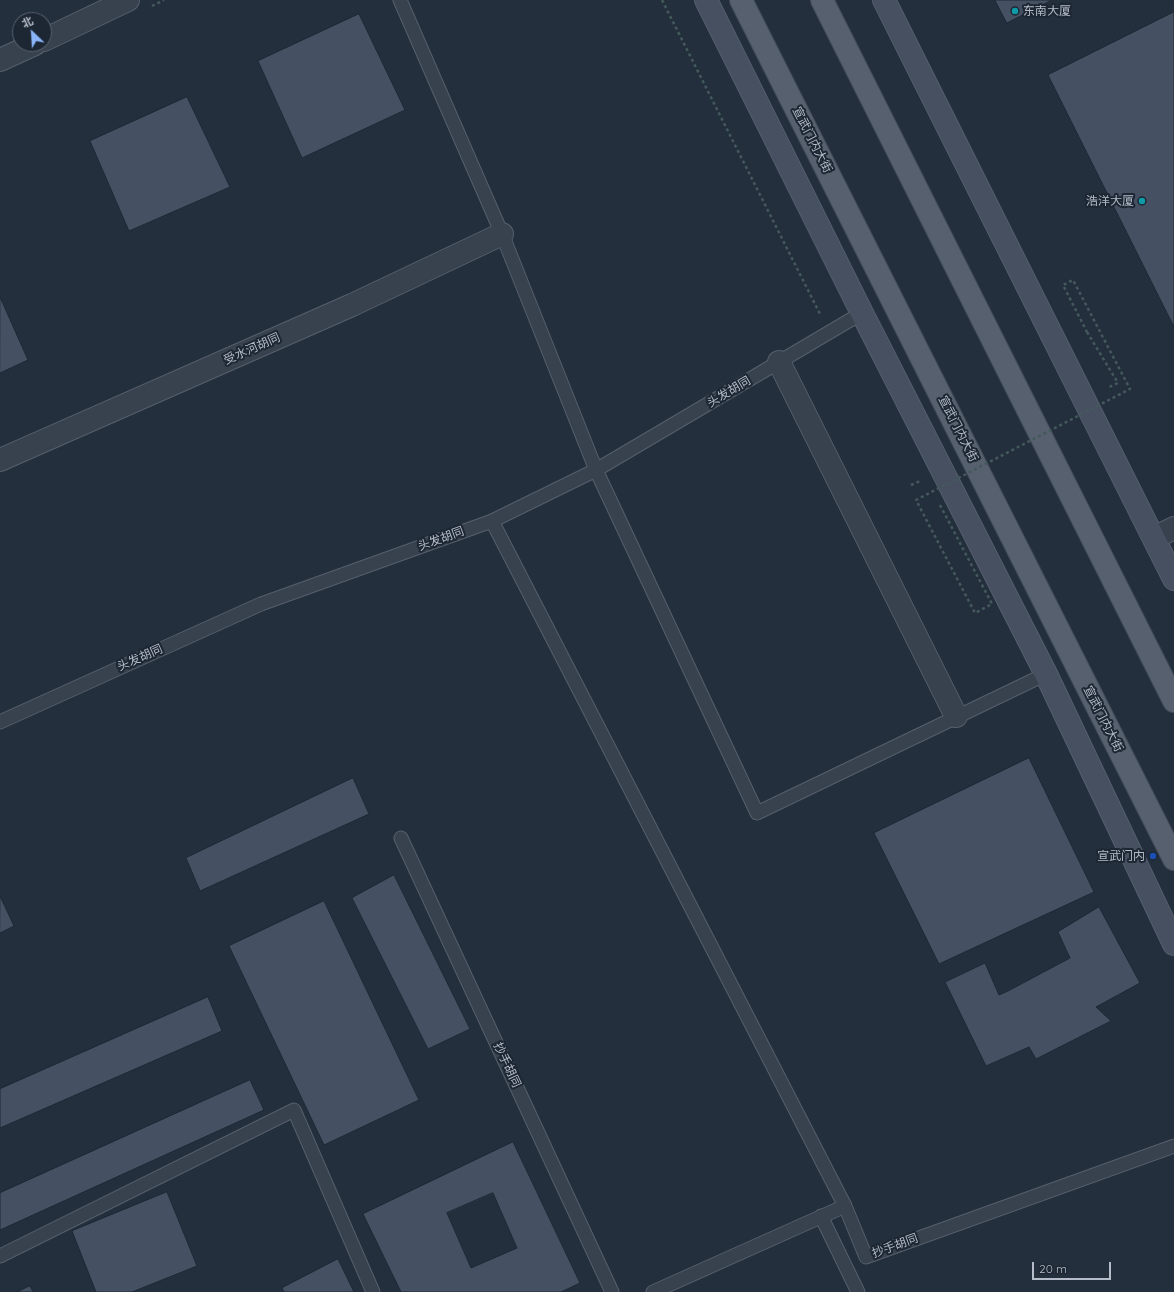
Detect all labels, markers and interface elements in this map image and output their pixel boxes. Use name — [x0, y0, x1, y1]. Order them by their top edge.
place label: 东南大厦 — [1023, 4, 1071, 18]
marker: 东南大厦 — [1010, 6, 1020, 16]
north arrow — [12, 12, 52, 52]
text: 北 — [19, 13, 35, 31]
street label: 宣武门内大街 — [789, 105, 835, 175]
place label: 浩洋大厦 — [1086, 194, 1134, 208]
marker: 浩洋大厦 — [1137, 196, 1147, 206]
street label: 受水河胡同 — [222, 330, 282, 368]
street label: 头发胡同 — [705, 373, 753, 411]
street label: 宣武门内大街 — [935, 394, 981, 464]
street label: 头发胡同 — [416, 524, 466, 554]
street label: 头发胡同 — [115, 642, 165, 674]
street label: 宣武门内大街 — [1080, 684, 1126, 754]
place label: 宣武门内 — [1097, 849, 1145, 863]
marker: 宣武门内 — [1148, 851, 1158, 861]
street label: 抄手胡同 — [490, 1040, 524, 1090]
street label: 抄手胡同 — [870, 1231, 920, 1261]
scale bar — [1034, 1254, 1113, 1280]
text: 20 m — [1039, 1261, 1067, 1276]

